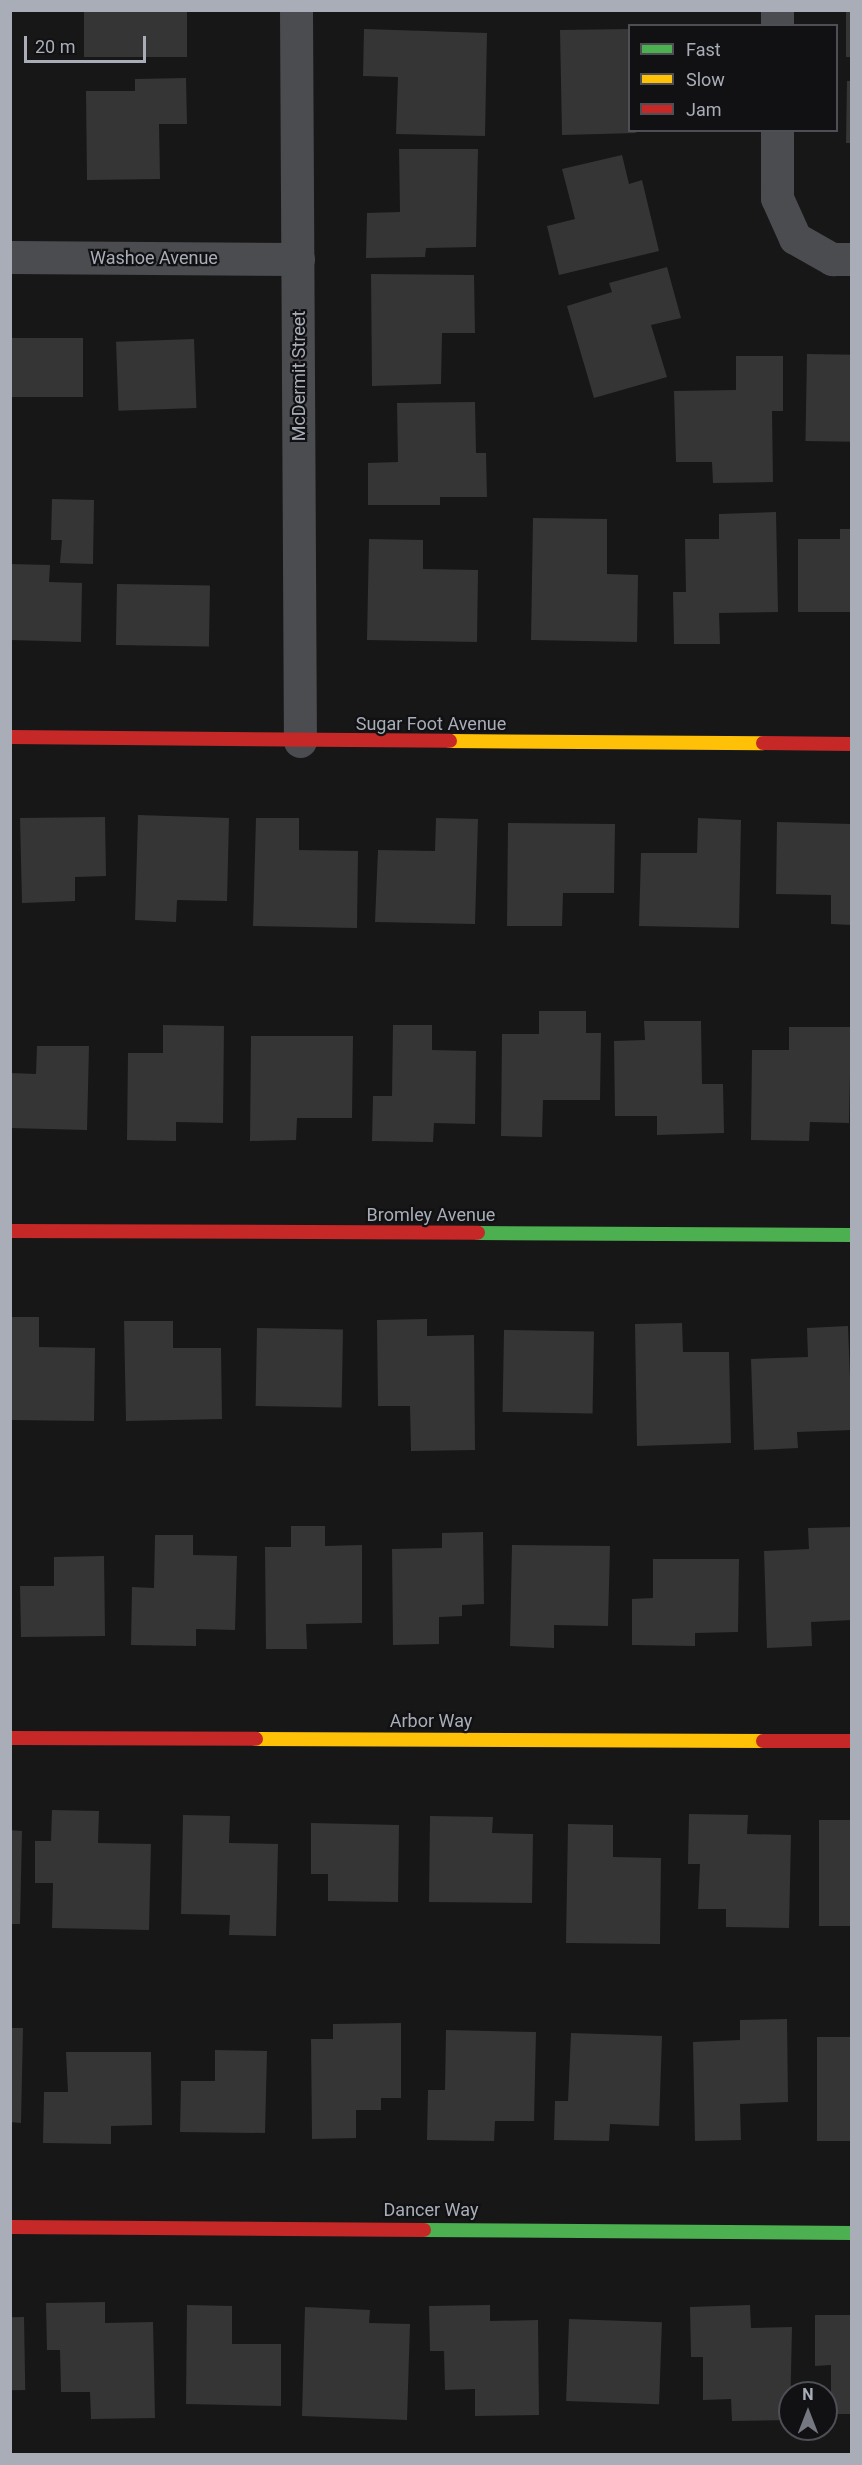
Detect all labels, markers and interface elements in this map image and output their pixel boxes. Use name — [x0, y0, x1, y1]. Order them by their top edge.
scale bar — [27, 24, 148, 62]
legend — [628, 24, 838, 132]
text: 20 m — [35, 36, 75, 57]
text: Fast — [686, 39, 721, 60]
text: Slow — [686, 69, 725, 90]
text: Jam — [686, 99, 722, 120]
street label: Washoe Avenue — [90, 247, 218, 269]
street label: McDermit Street — [288, 311, 310, 441]
street label: Sugar Foot Avenue — [356, 713, 506, 735]
street label: Bromley Avenue — [367, 1204, 495, 1226]
street label: Arbor Way — [390, 1710, 472, 1732]
street label: Dancer Way — [384, 2199, 478, 2221]
north arrow — [778, 2381, 838, 2441]
text: N — [802, 2385, 814, 2404]

